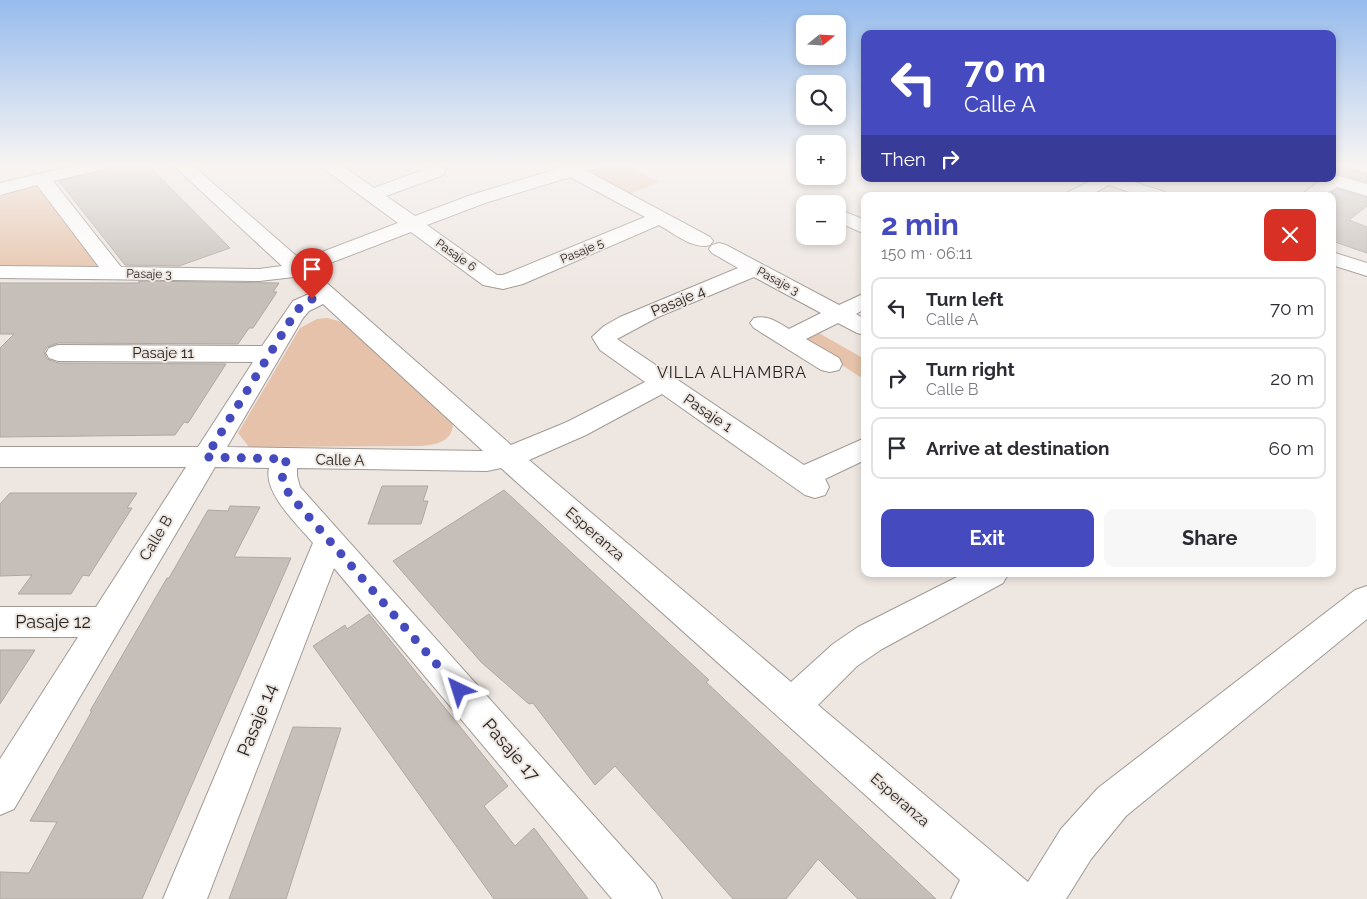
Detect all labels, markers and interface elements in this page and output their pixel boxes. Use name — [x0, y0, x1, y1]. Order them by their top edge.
north arrow — [796, 15, 846, 65]
map controls — [796, 15, 846, 245]
text: 70 m — [964, 49, 1046, 90]
icon: left — [881, 50, 946, 115]
button: search — [796, 75, 846, 125]
text: Calle A — [964, 91, 1036, 117]
button: + — [796, 135, 846, 185]
icon: right — [936, 145, 964, 173]
text: Then — [881, 148, 926, 170]
button: − — [796, 195, 846, 245]
text: 2 min — [881, 207, 959, 242]
button: close — [1264, 209, 1316, 261]
street label: Pasaje 5 — [558, 235, 606, 266]
street label: Pasaje 6 — [433, 236, 479, 274]
text: 150 m · 06:11 — [881, 244, 972, 263]
pin — [291, 248, 333, 299]
icon: arrive — [298, 255, 326, 283]
street label: Pasaje 3 — [755, 264, 801, 298]
street label: Pasaje 3 — [126, 267, 172, 281]
street label: Pasaje 4 — [648, 282, 708, 320]
text: Turn left — [926, 288, 1003, 310]
icon: left — [883, 294, 911, 322]
text: 70 m — [1270, 297, 1314, 319]
text: Calle A — [926, 310, 978, 329]
street label: Pasaje 11 — [132, 344, 194, 362]
text: Turn right — [926, 358, 1015, 380]
district label: VILLA ALHAMBRA — [657, 363, 807, 382]
icon: right — [883, 364, 911, 392]
text: 20 m — [1270, 367, 1314, 389]
text: Calle B — [926, 380, 979, 399]
street label: Pasaje 1 — [680, 390, 736, 436]
icon: arrive — [883, 434, 911, 462]
text: Arrive at destination — [926, 437, 1110, 459]
text: 60 m — [1269, 437, 1314, 459]
street label: Calle A — [315, 451, 365, 469]
street label: Esperanza — [562, 504, 628, 564]
button: Exit — [881, 509, 1094, 567]
button: Share — [1104, 509, 1316, 567]
street label: Calle B — [136, 512, 176, 564]
street label: Pasaje 12 — [15, 611, 91, 632]
position arrow — [432, 663, 484, 715]
street label: Pasaje 14 — [233, 680, 281, 759]
street label: Pasaje 17 — [479, 714, 544, 785]
street label: Esperanza — [867, 770, 933, 830]

